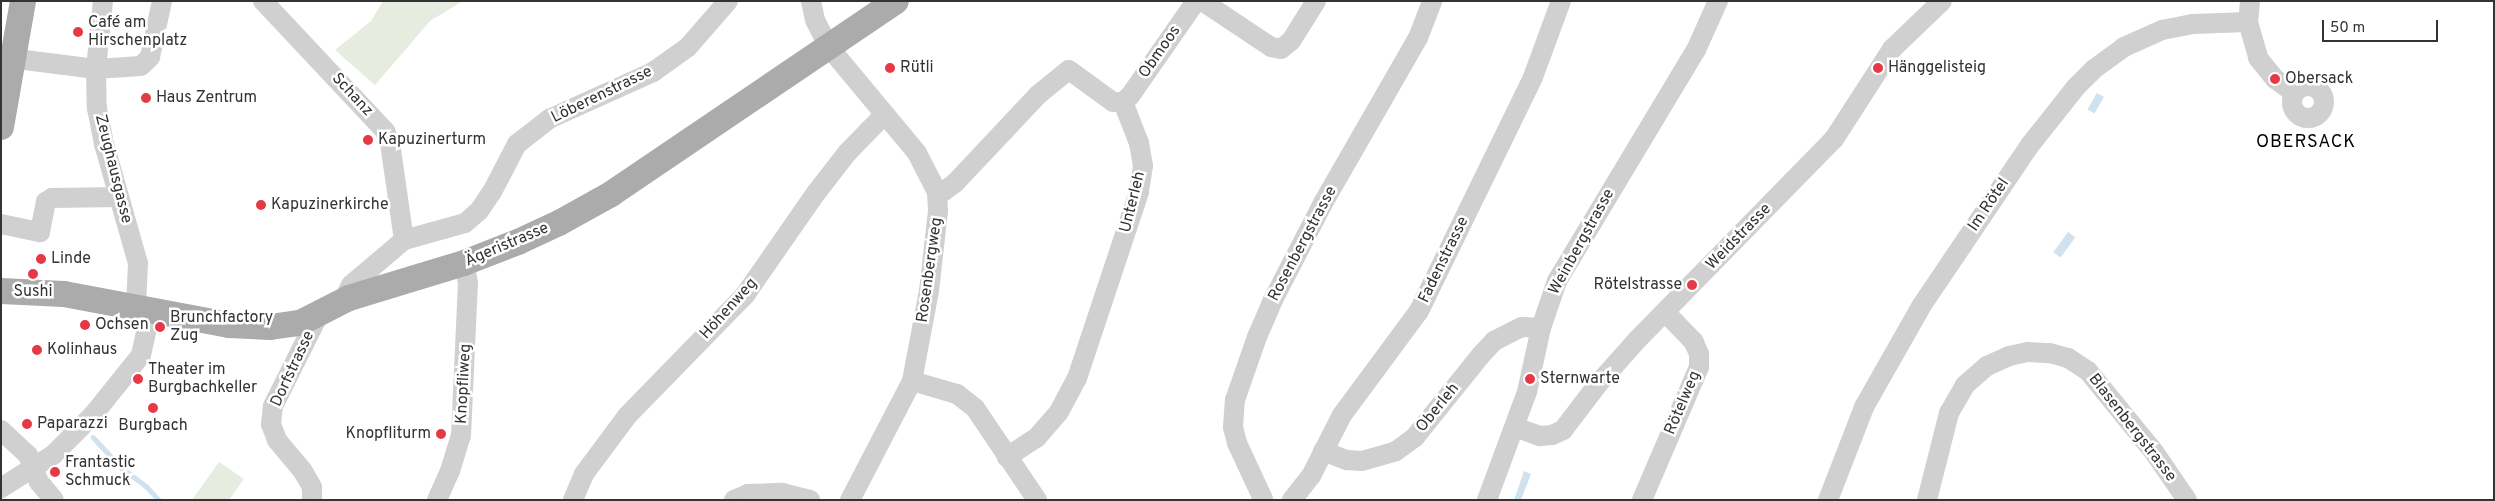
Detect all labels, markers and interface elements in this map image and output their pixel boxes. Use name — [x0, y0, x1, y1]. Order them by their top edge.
scale bar — [2325, 10, 2441, 42]
place label: Café am Hirschenplatz — [88, 13, 187, 51]
text: 50 m — [2330, 19, 2365, 38]
street label: Obmoos — [1135, 22, 1185, 82]
marker: Café am Hirschenplatz — [72, 26, 84, 38]
place label: Rütli — [900, 58, 934, 78]
place label: Hänggelisteig — [1888, 58, 1986, 78]
street label: Löberenstrasse — [548, 62, 656, 128]
marker: Rütli — [884, 62, 896, 74]
marker: Hänggelisteig — [1872, 62, 1884, 74]
street label: Schanz — [327, 69, 377, 121]
place label: Obersack — [2285, 69, 2353, 89]
marker: Obersack — [2269, 73, 2281, 85]
place label: Haus Zentrum — [156, 88, 257, 108]
marker: Haus Zentrum — [140, 92, 152, 104]
street label: Zeughausgasse — [90, 113, 136, 225]
place label: Kapuzinerturm — [378, 130, 486, 150]
district label: OBERSACK — [2255, 132, 2357, 154]
marker: Kapuzinerturm — [362, 134, 374, 146]
street label: Unterleh — [1116, 169, 1150, 235]
street label: Im Rötel — [1964, 175, 2014, 235]
street label: Rosenbergstrasse — [1265, 183, 1341, 305]
street label: Weinbergstrasse — [1545, 186, 1619, 298]
place label: Kapuzinerkirche — [271, 195, 389, 215]
marker: Kapuzinerkirche — [255, 199, 267, 211]
street label: Weidstrasse — [1702, 200, 1776, 274]
street label: Fadenstrasse — [1415, 214, 1473, 306]
street label: Rosenbergweg — [913, 216, 947, 324]
street label: Ägeristrasse — [462, 219, 552, 271]
place label: Linde — [51, 249, 91, 269]
marker: Linde — [35, 253, 47, 265]
marker: Sushi — [27, 268, 39, 280]
street label: Höhenweg — [696, 274, 762, 344]
place label: Rötelstrasse — [1593, 275, 1682, 295]
marker: Rötelstrasse — [1686, 279, 1698, 291]
place label: Sushi — [13, 282, 53, 302]
place label: Brunchfactory Zug — [170, 308, 273, 346]
place label: Ochsen — [95, 315, 149, 335]
marker: Ochsen — [79, 319, 91, 331]
marker: Brunchfactory Zug — [154, 321, 166, 333]
street label: Dorfstrasse — [267, 328, 319, 410]
place label: Kolinhaus — [47, 340, 117, 360]
street label: Knopfliweg — [452, 343, 476, 425]
marker: Kolinhaus — [31, 344, 43, 356]
place label: Theater im Burgbachkeller — [148, 360, 257, 398]
street label: Rötelweg — [1661, 368, 1705, 438]
place label: Sternwarte — [1540, 369, 1620, 389]
street label: Blasenbergstrasse — [2084, 370, 2180, 486]
marker: Theater im Burgbachkeller — [132, 373, 144, 385]
marker: Sternwarte — [1524, 373, 1536, 385]
street label: Oberleh — [1412, 380, 1464, 436]
marker: Burgbach — [147, 402, 159, 414]
place label: Paparazzi — [37, 414, 108, 434]
place label: Burgbach — [118, 416, 188, 436]
marker: Paparazzi — [21, 418, 33, 430]
place label: Knopfliturm — [345, 424, 431, 444]
marker: Knopfliturm — [435, 428, 447, 440]
place label: Frantastic Schmuck — [65, 453, 136, 491]
marker: Frantastic Schmuck — [49, 466, 61, 478]

